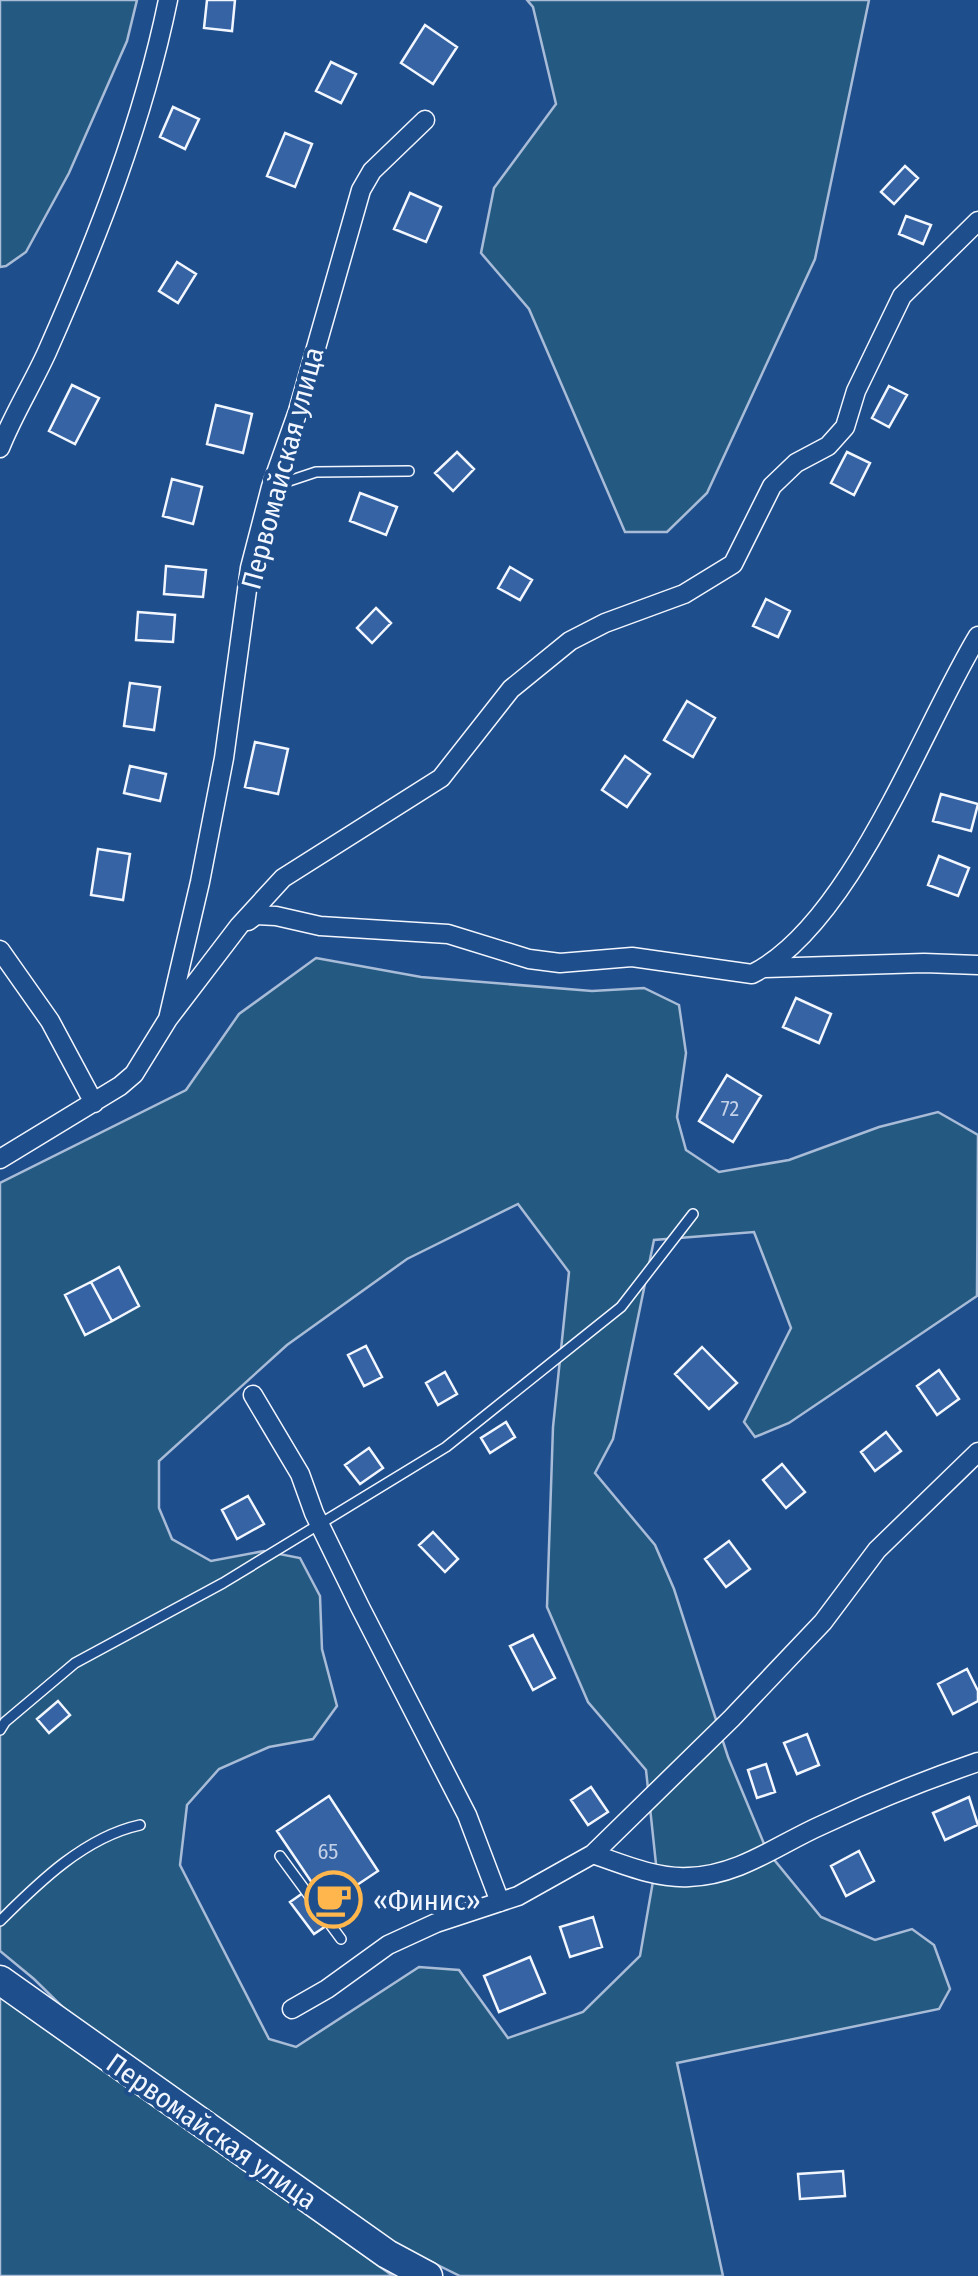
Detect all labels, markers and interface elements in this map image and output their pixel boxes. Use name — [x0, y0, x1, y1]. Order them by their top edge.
street label: Первомайская улица — [234, 344, 331, 593]
house number: 72 — [721, 1095, 739, 1122]
house number: 65 — [318, 1838, 338, 1865]
cafe icon: «Финис» — [304, 1870, 364, 1930]
place label: «Финис» — [373, 1884, 481, 1917]
street label: Первомайская улица — [100, 2046, 323, 2216]

